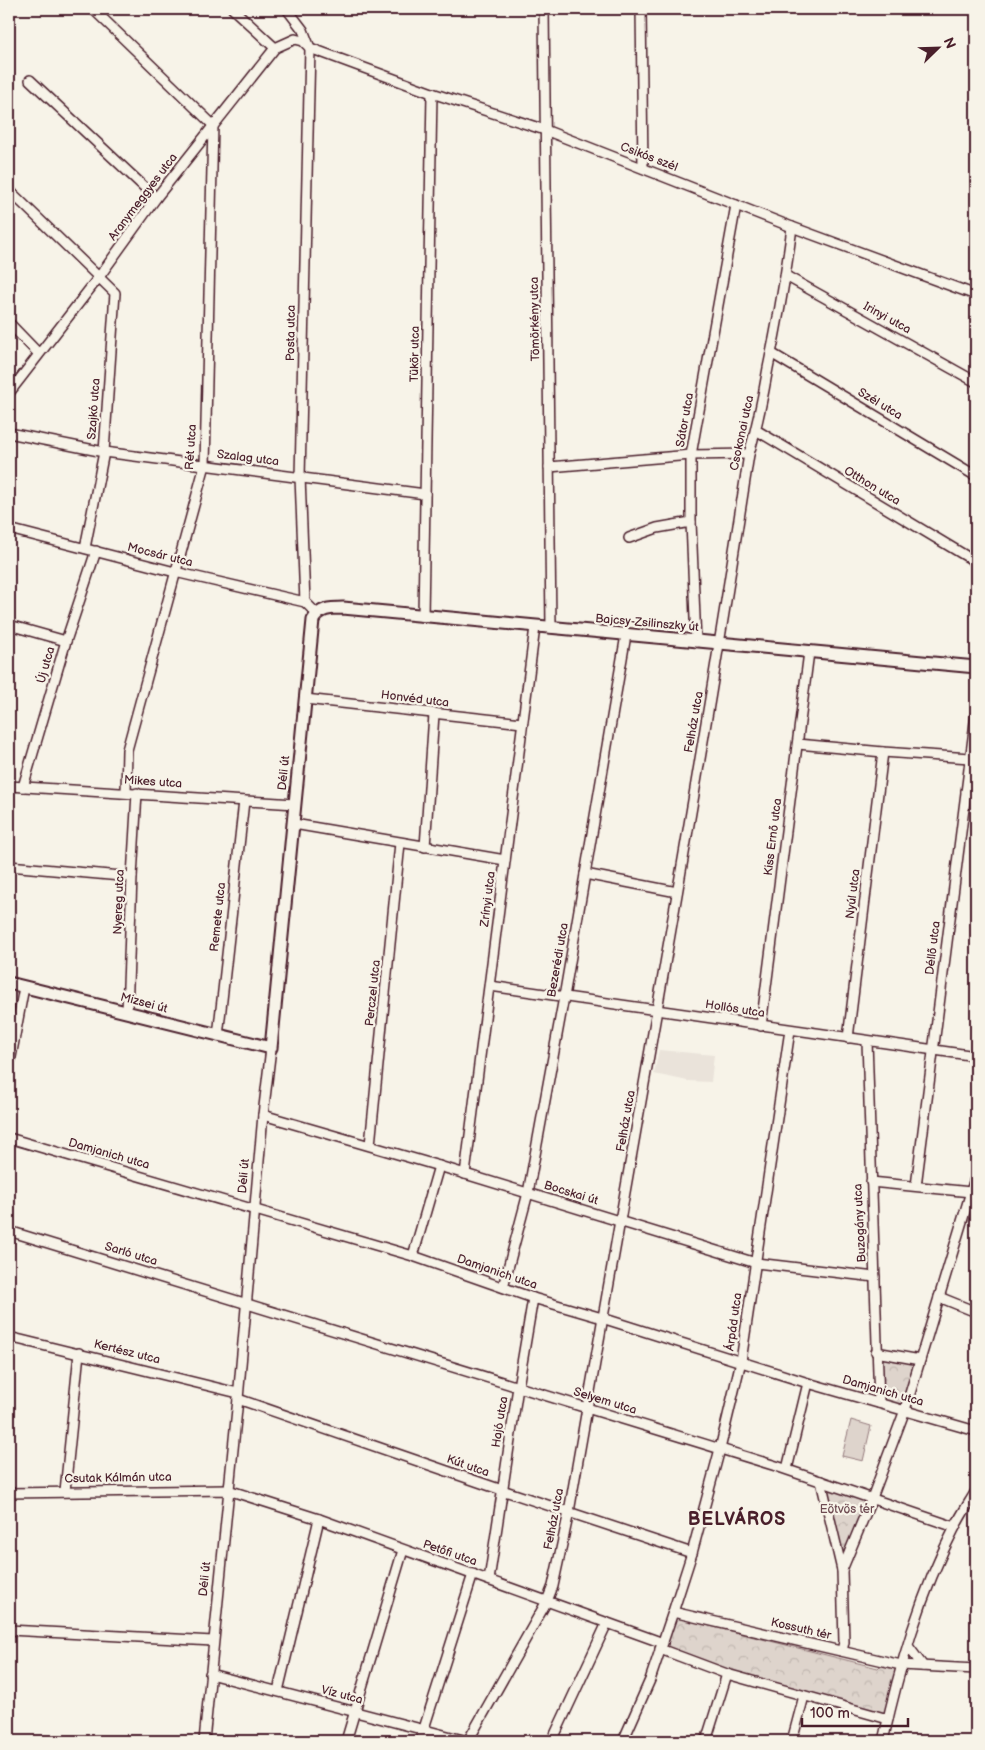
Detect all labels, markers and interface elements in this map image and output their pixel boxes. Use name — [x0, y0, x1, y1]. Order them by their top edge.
north arrow — [912, 22, 962, 72]
text: N — [940, 35, 959, 51]
street label: Csikós szél — [618, 139, 680, 175]
street label: Aranymeggyes utca — [105, 150, 181, 244]
street label: Tömörkény utca — [527, 276, 543, 361]
street label: Irinyi utca — [860, 299, 914, 337]
street label: Posta utca — [283, 304, 299, 361]
street label: Tükör utca — [407, 326, 423, 382]
street label: Szajkó utca — [84, 378, 104, 440]
street label: Szél utca — [855, 385, 905, 423]
street label: Sátor utca — [673, 391, 697, 448]
street label: Csokonai utca — [727, 394, 757, 472]
street label: Rét utca — [182, 423, 200, 470]
street label: Szalag utca — [216, 447, 280, 469]
street label: Otthon utca — [841, 463, 903, 509]
street label: Mocsár utca — [126, 540, 195, 570]
street label: Bajcsy-Zsilinszky út — [595, 611, 700, 635]
street label: Új utca — [32, 644, 58, 685]
street label: Honvéd utca — [380, 687, 450, 711]
street label: Felház utca — [681, 690, 707, 754]
street label: Déli út — [275, 755, 293, 791]
street label: Mikes utca — [123, 772, 183, 792]
street label: Kiss Ernő utca — [761, 797, 785, 876]
street label: Nyúl utca — [843, 868, 864, 920]
street label: Nyereg utca — [110, 869, 128, 935]
street label: Zrínyi utca — [477, 870, 499, 929]
street label: Remete utca — [207, 881, 229, 952]
street label: Déllő utca — [922, 920, 944, 976]
street label: Bezerédi utca — [544, 921, 572, 998]
street label: Perczel utca — [362, 959, 384, 1027]
street label: Mizsei út — [119, 990, 170, 1017]
street label: Hollós utca — [704, 997, 766, 1021]
street label: Felház utca — [613, 1089, 639, 1153]
street label: Damjanich utca — [67, 1135, 152, 1173]
street label: Déli út — [235, 1158, 253, 1194]
street label: Bocskai út — [542, 1178, 600, 1208]
street label: Buzogány utca — [850, 1183, 870, 1263]
street label: Sarló utca — [103, 1239, 159, 1269]
street label: Damjanich utca — [455, 1251, 539, 1293]
street label: Árpád utca — [720, 1291, 746, 1352]
street label: Kertész utca — [92, 1337, 162, 1368]
street label: Damjanich utca — [841, 1372, 926, 1410]
street label: Selyem utca — [572, 1384, 639, 1418]
street label: Hajó utca — [489, 1395, 511, 1449]
street label: Kút utca — [445, 1452, 492, 1480]
street label: Csutak Kálmán utca — [64, 1470, 172, 1486]
street label: Felház utca — [541, 1487, 567, 1551]
park label: Eötvös tér — [820, 1502, 875, 1517]
district label: BELVÁROS — [688, 1506, 786, 1530]
street label: Petőfi utca — [421, 1537, 479, 1569]
street label: Déli út — [196, 1561, 214, 1597]
street label: Kossuth tér — [769, 1615, 833, 1643]
street label: Víz utca — [320, 1682, 365, 1708]
scale bar — [802, 1695, 909, 1727]
text: 100 m — [810, 1704, 850, 1723]

